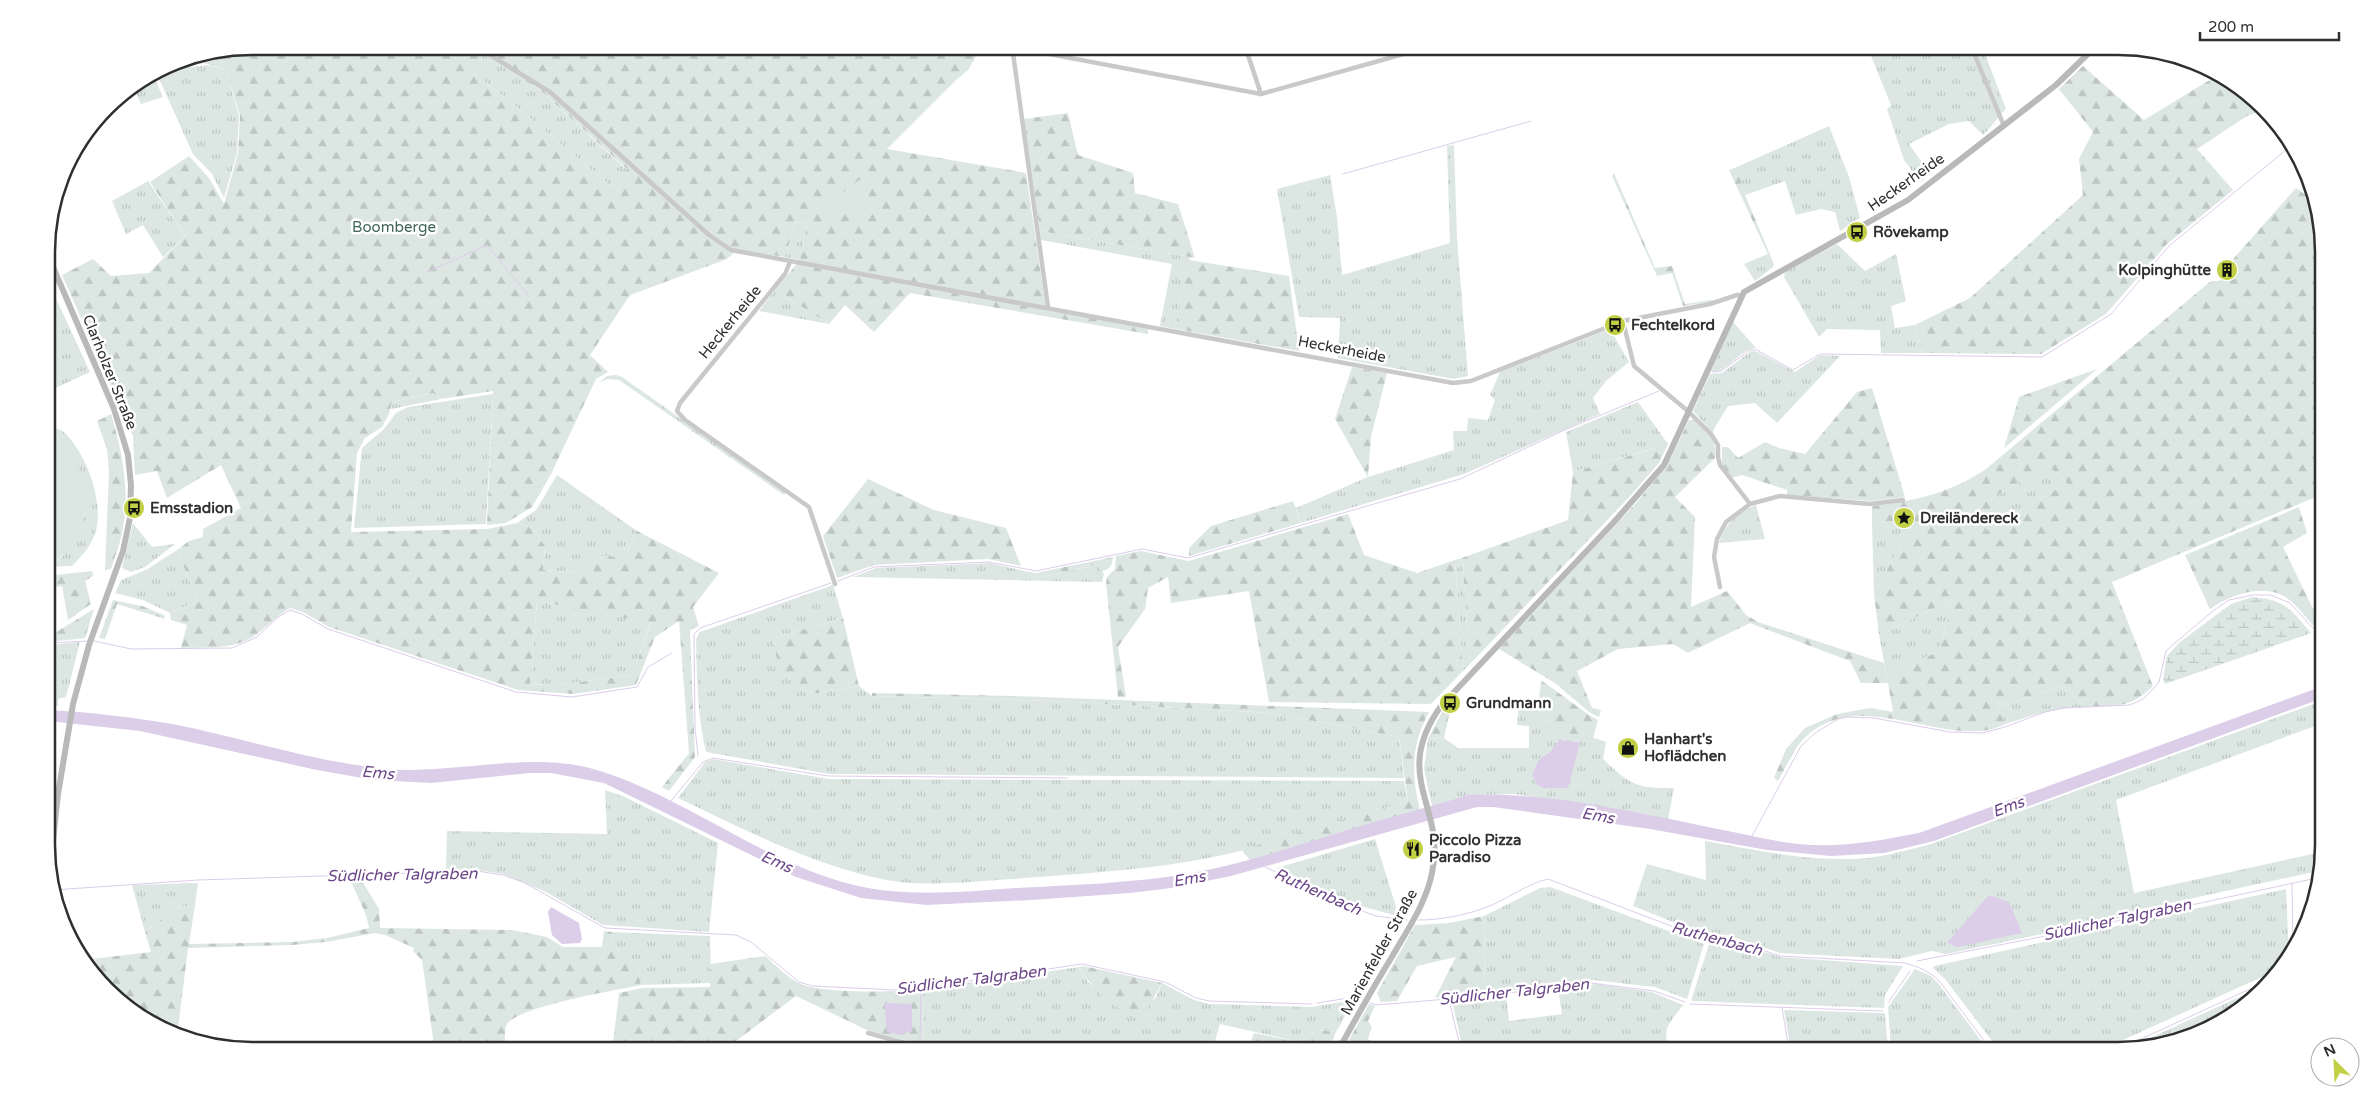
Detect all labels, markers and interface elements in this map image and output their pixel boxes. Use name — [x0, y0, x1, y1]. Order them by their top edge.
scale bar — [2200, 10, 2339, 42]
text: 200 m — [2208, 18, 2254, 36]
street label: Heckerheide — [1864, 149, 1948, 215]
park label: Boomberge — [352, 218, 436, 236]
bus stop icon: Rövekamp — [1845, 220, 1869, 244]
place label: Rövekamp — [1873, 223, 1949, 242]
building icon: Kolpinghütte — [2215, 258, 2239, 282]
place label: Kolpinghütte — [2118, 261, 2212, 280]
street label: Heckerheide — [695, 282, 765, 362]
street label: Clarholzer Straße — [79, 312, 141, 432]
bus stop icon: Fechtelkord — [1603, 313, 1627, 337]
place label: Fechtelkord — [1631, 316, 1715, 334]
street label: Heckerheide — [1297, 332, 1387, 366]
bus stop icon: Emsstadion — [122, 496, 146, 520]
place label: Emsstadion — [150, 499, 233, 517]
place icon: Dreiländereck — [1892, 506, 1916, 530]
place label: Dreiländereck — [1920, 509, 2018, 527]
bus stop icon: Grundmann — [1438, 691, 1462, 715]
place label: Grundmann — [1466, 694, 1551, 712]
place label: Hanhart's Hoflädchen — [1644, 730, 1726, 765]
shop icon: Hanhart's Hoflädchen — [1616, 736, 1640, 760]
water label: Ems — [361, 762, 396, 784]
water label: Ems — [1990, 792, 2028, 822]
water label: Ems — [1580, 803, 1617, 829]
place label: Piccolo Pizza Paradiso — [1429, 831, 1522, 866]
restaurant icon: Piccolo Pizza Paradiso — [1401, 837, 1425, 861]
water label: Ems — [758, 846, 797, 878]
water label: Südlicher Talgraben — [327, 864, 479, 886]
water label: Ruthenbach — [1271, 864, 1365, 921]
water label: Ems — [1171, 866, 1208, 892]
street label: Marienfelder Straße — [1337, 886, 1421, 1018]
water label: Südlicher Talgraben — [2041, 894, 2194, 945]
water label: Ruthenbach — [1669, 917, 1766, 961]
water label: Südlicher Talgraben — [895, 961, 1048, 999]
water label: Südlicher Talgraben — [1438, 974, 1591, 1010]
north arrow — [2310, 1037, 2360, 1087]
text: N — [2321, 1041, 2339, 1061]

